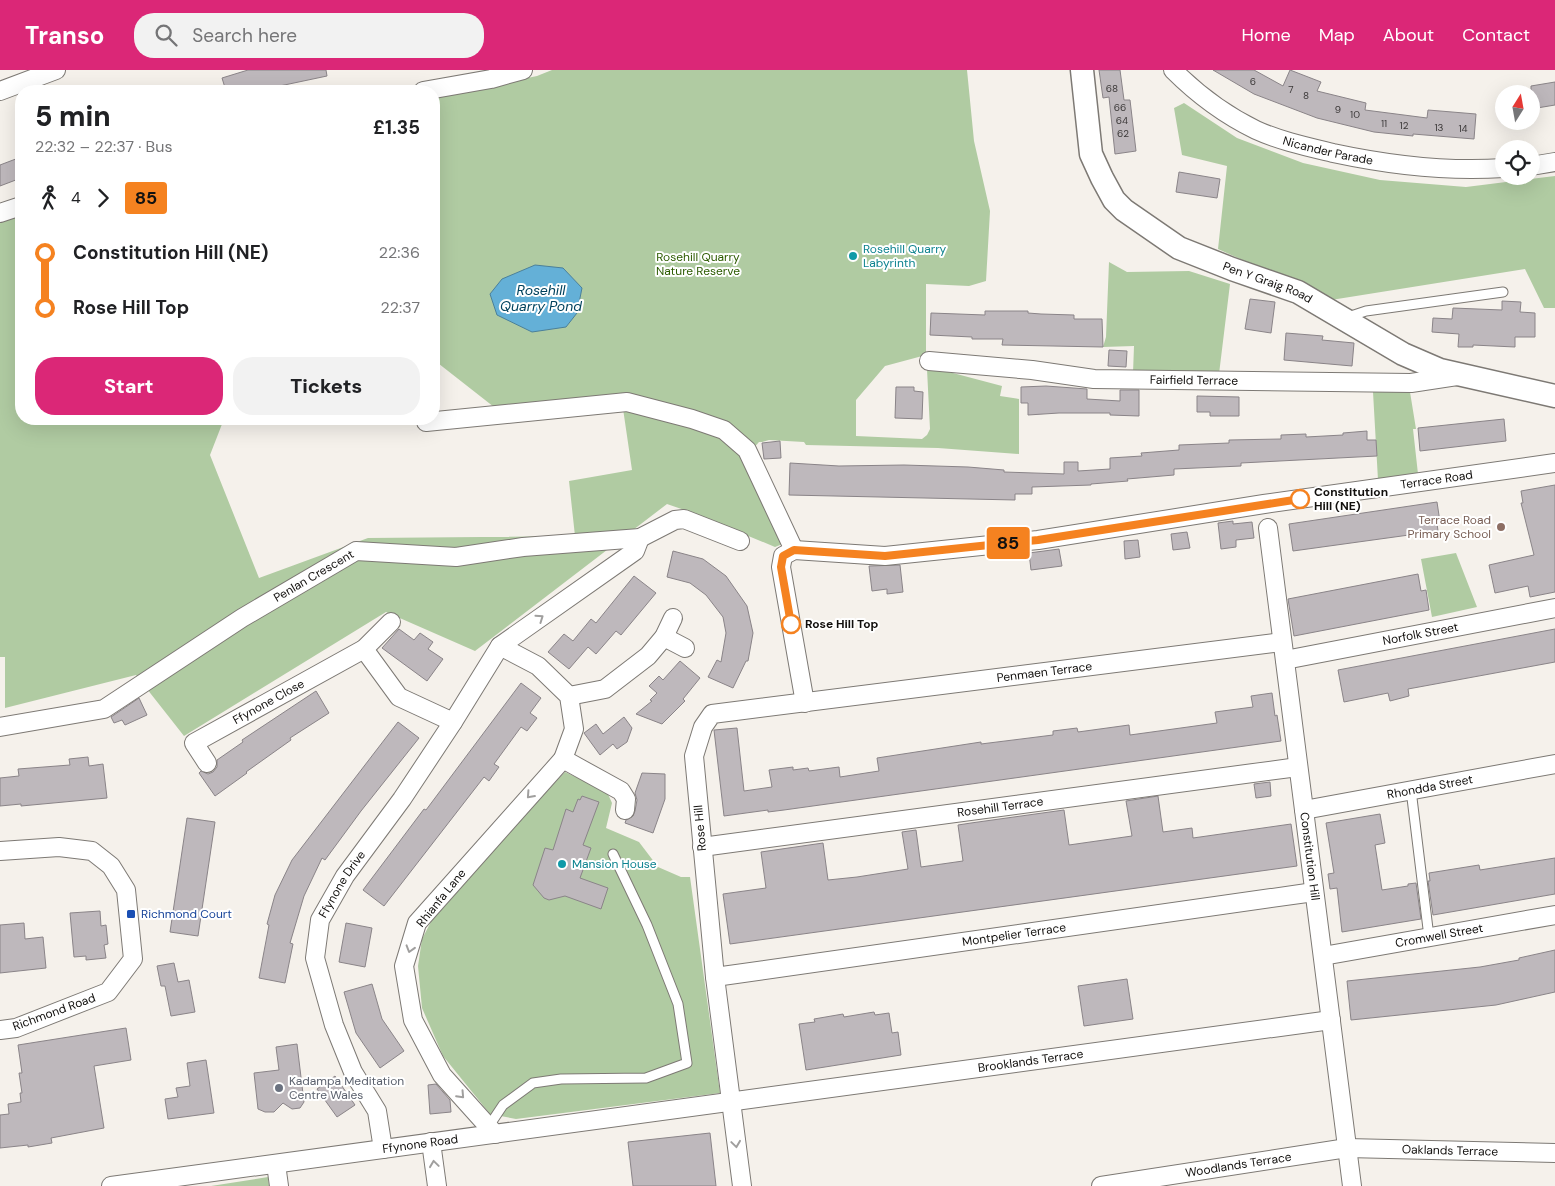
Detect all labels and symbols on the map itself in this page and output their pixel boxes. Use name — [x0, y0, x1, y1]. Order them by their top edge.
house number: 6 — [1250, 75, 1256, 88]
house number: 68 — [1106, 82, 1118, 95]
house number: 7 — [1288, 83, 1294, 96]
north arrow — [1495, 85, 1540, 130]
house number: 8 — [1303, 89, 1309, 102]
house number: 66 — [1114, 101, 1126, 114]
house number: 9 — [1335, 103, 1341, 116]
house number: 10 — [1350, 108, 1360, 121]
house number: 64 — [1116, 114, 1128, 127]
house number: 11 — [1381, 117, 1387, 130]
house number: 12 — [1400, 119, 1409, 132]
house number: 13 — [1434, 121, 1444, 134]
house number: 14 — [1458, 122, 1468, 135]
house number: 62 — [1117, 127, 1129, 140]
street label: Nicander Parade — [1281, 133, 1374, 169]
place label: Rosehill Quarry Labyrinth — [863, 241, 947, 271]
park label: Rosehill Quarry Nature Reserve — [656, 249, 740, 279]
marker: Rosehill Quarry Labyrinth — [847, 250, 859, 262]
street label: Pen Y Graig Road — [1220, 258, 1315, 307]
water label: Rosehill Quarry Pond — [500, 281, 582, 315]
street label: Fairfield Terrace — [1150, 372, 1238, 389]
street label: Terrace Road — [1399, 467, 1474, 493]
place label: Constitution Hill (NE) — [1314, 484, 1388, 514]
marker: Constitution Hill (NE) — [1290, 489, 1310, 509]
place label: Terrace Road Primary School — [1408, 512, 1491, 542]
marker: Terrace Road Primary School — [1495, 521, 1507, 533]
line badge: 85 — [986, 527, 1030, 559]
street label: Penlan Crescent — [271, 546, 357, 606]
marker: Rose Hill Top — [781, 614, 801, 634]
one-way arrow — [534, 615, 544, 624]
place label: Rose Hill Top — [805, 616, 878, 632]
street label: Norfolk Street — [1381, 619, 1460, 649]
street label: Penmaen Terrace — [996, 658, 1093, 686]
street label: Ffynone Close — [230, 675, 307, 728]
street label: Rhondda Street — [1386, 771, 1474, 803]
one-way arrow — [527, 790, 536, 799]
street label: Rosehill Terrace — [956, 793, 1045, 821]
street label: Rose Hill — [690, 804, 710, 852]
street label: Constitution Hill — [1296, 811, 1323, 901]
street label: Ffynone Drive — [315, 847, 369, 921]
place label: Mansion House — [572, 856, 657, 872]
marker: Mansion House — [556, 858, 568, 870]
street label: Rhianfa Lane — [413, 865, 469, 930]
place label: Richmond Court — [141, 906, 232, 922]
marker: Richmond Court — [125, 908, 137, 920]
street label: Montpelier Terrace — [961, 919, 1067, 950]
street label: Cromwell Street — [1394, 920, 1485, 951]
one-way arrow — [405, 944, 415, 953]
street label: Richmond Road — [10, 990, 98, 1034]
street label: Brooklands Terrace — [977, 1046, 1084, 1076]
place label: Kadampa Meditation Centre Wales — [289, 1073, 404, 1103]
marker: Kadampa Meditation Centre Wales — [273, 1082, 285, 1094]
one-way arrow — [455, 1090, 464, 1099]
street label: Ffynone Road — [381, 1131, 459, 1157]
one-way arrow — [730, 1140, 741, 1148]
street label: Oaklands Terrace — [1402, 1141, 1499, 1160]
street label: Woodlands Terrace — [1184, 1149, 1293, 1181]
one-way arrow — [429, 1160, 440, 1168]

